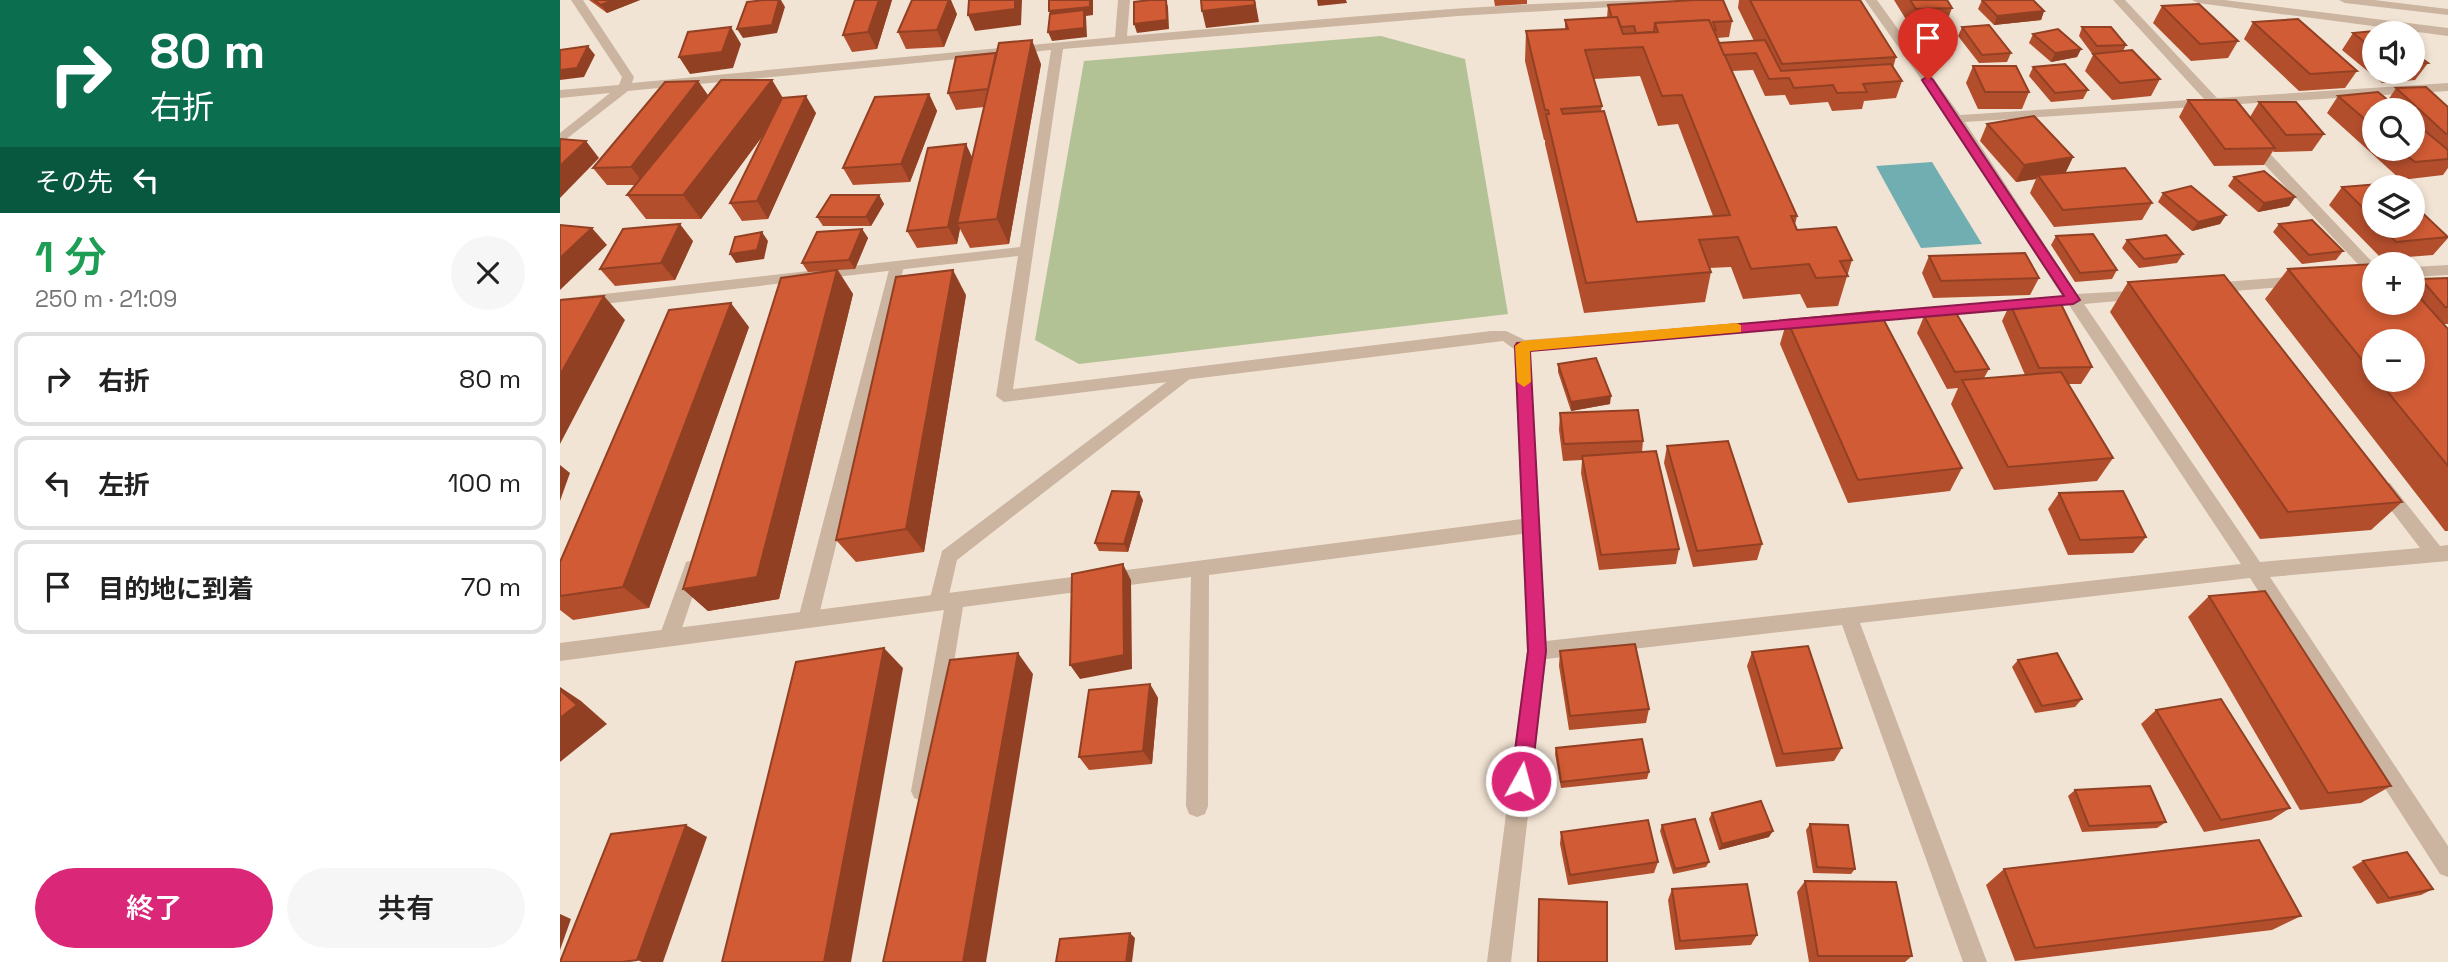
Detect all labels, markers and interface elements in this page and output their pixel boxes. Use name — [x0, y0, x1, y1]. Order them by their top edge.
pin — [1898, 8, 1958, 80]
icon: arrive — [1909, 19, 1947, 57]
text: 80 m — [150, 20, 265, 82]
map controls — [2362, 21, 2425, 392]
button: sound — [2362, 21, 2425, 84]
icon: right — [35, 28, 126, 119]
text: 右折 — [150, 87, 214, 127]
button: search — [2362, 98, 2425, 161]
icon: left — [127, 161, 165, 199]
text: その先 — [35, 165, 113, 199]
button: layers — [2362, 175, 2425, 238]
text: 1 分 — [35, 231, 107, 284]
button: close — [451, 236, 525, 310]
button: + — [2362, 252, 2425, 315]
text: 250 m · 21:09 — [35, 284, 177, 314]
button: − — [2362, 329, 2425, 392]
icon: right — [39, 360, 77, 398]
text: 80 m — [459, 362, 521, 396]
text: 右折 — [98, 364, 150, 398]
icon: left — [39, 464, 77, 502]
text: 100 m — [448, 466, 521, 500]
text: 左折 — [98, 468, 150, 502]
icon: arrive — [39, 568, 77, 606]
text: 70 m — [461, 570, 521, 604]
text: 目的地に到着 — [98, 572, 254, 606]
position arrow — [1484, 744, 1558, 818]
button: 終了 — [35, 868, 273, 948]
button: 共有 — [287, 868, 525, 948]

